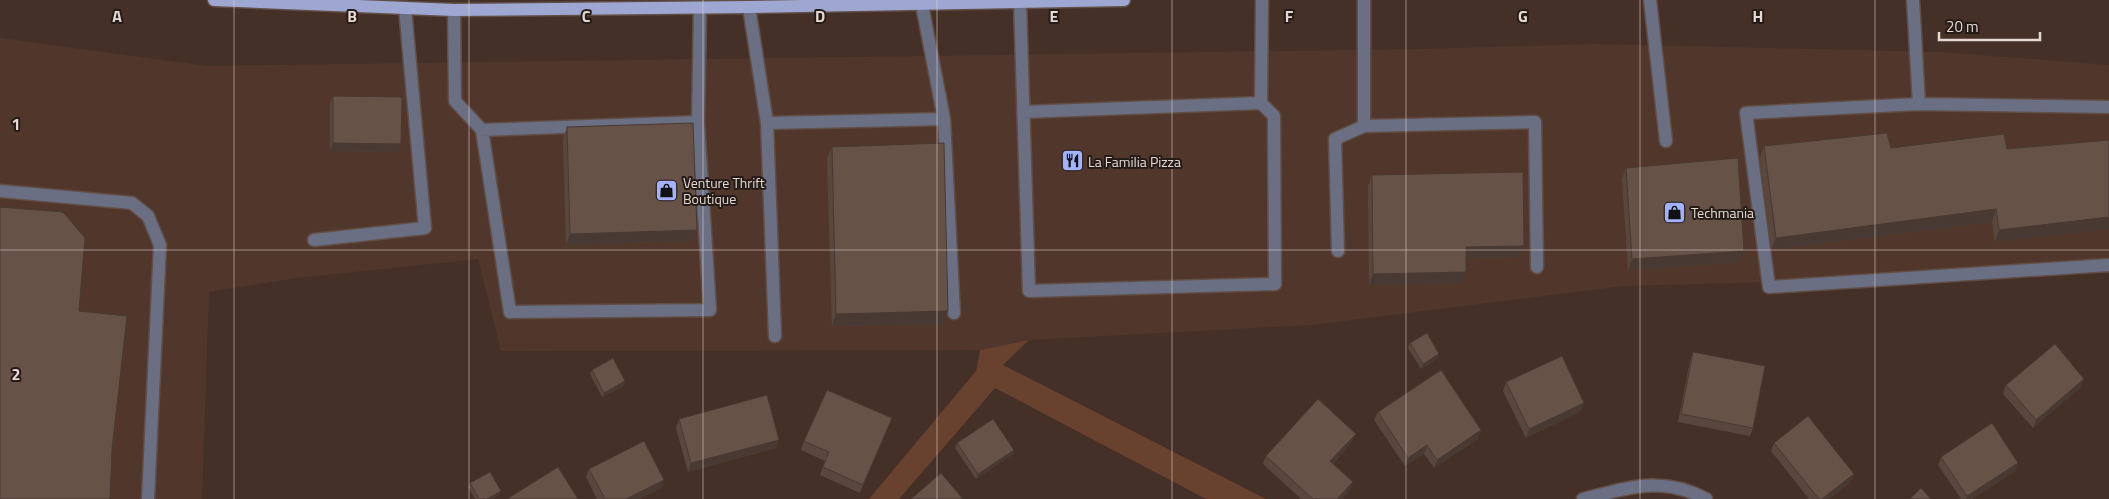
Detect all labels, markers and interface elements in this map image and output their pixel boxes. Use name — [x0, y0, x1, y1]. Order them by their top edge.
text: A — [112, 4, 122, 28]
text: B — [347, 4, 357, 28]
text: C — [582, 4, 591, 28]
text: D — [815, 4, 825, 28]
text: E — [1050, 4, 1059, 28]
text: F — [1285, 4, 1294, 28]
text: G — [1518, 4, 1528, 28]
text: H — [1753, 4, 1763, 28]
scale bar — [1939, 10, 2040, 42]
text: 20 m — [1946, 15, 1979, 38]
text: 1 — [12, 112, 20, 136]
restaurant icon: La Familia Pizza — [1060, 149, 1084, 173]
place label: La Familia Pizza — [1088, 151, 1181, 172]
place label: Venture Thrift Boutique — [683, 172, 765, 209]
shop icon: Venture Thrift Boutique — [655, 178, 679, 202]
shop icon: Techmania — [1663, 200, 1687, 224]
place label: Techmania — [1691, 202, 1754, 223]
text: 2 — [12, 362, 20, 386]

